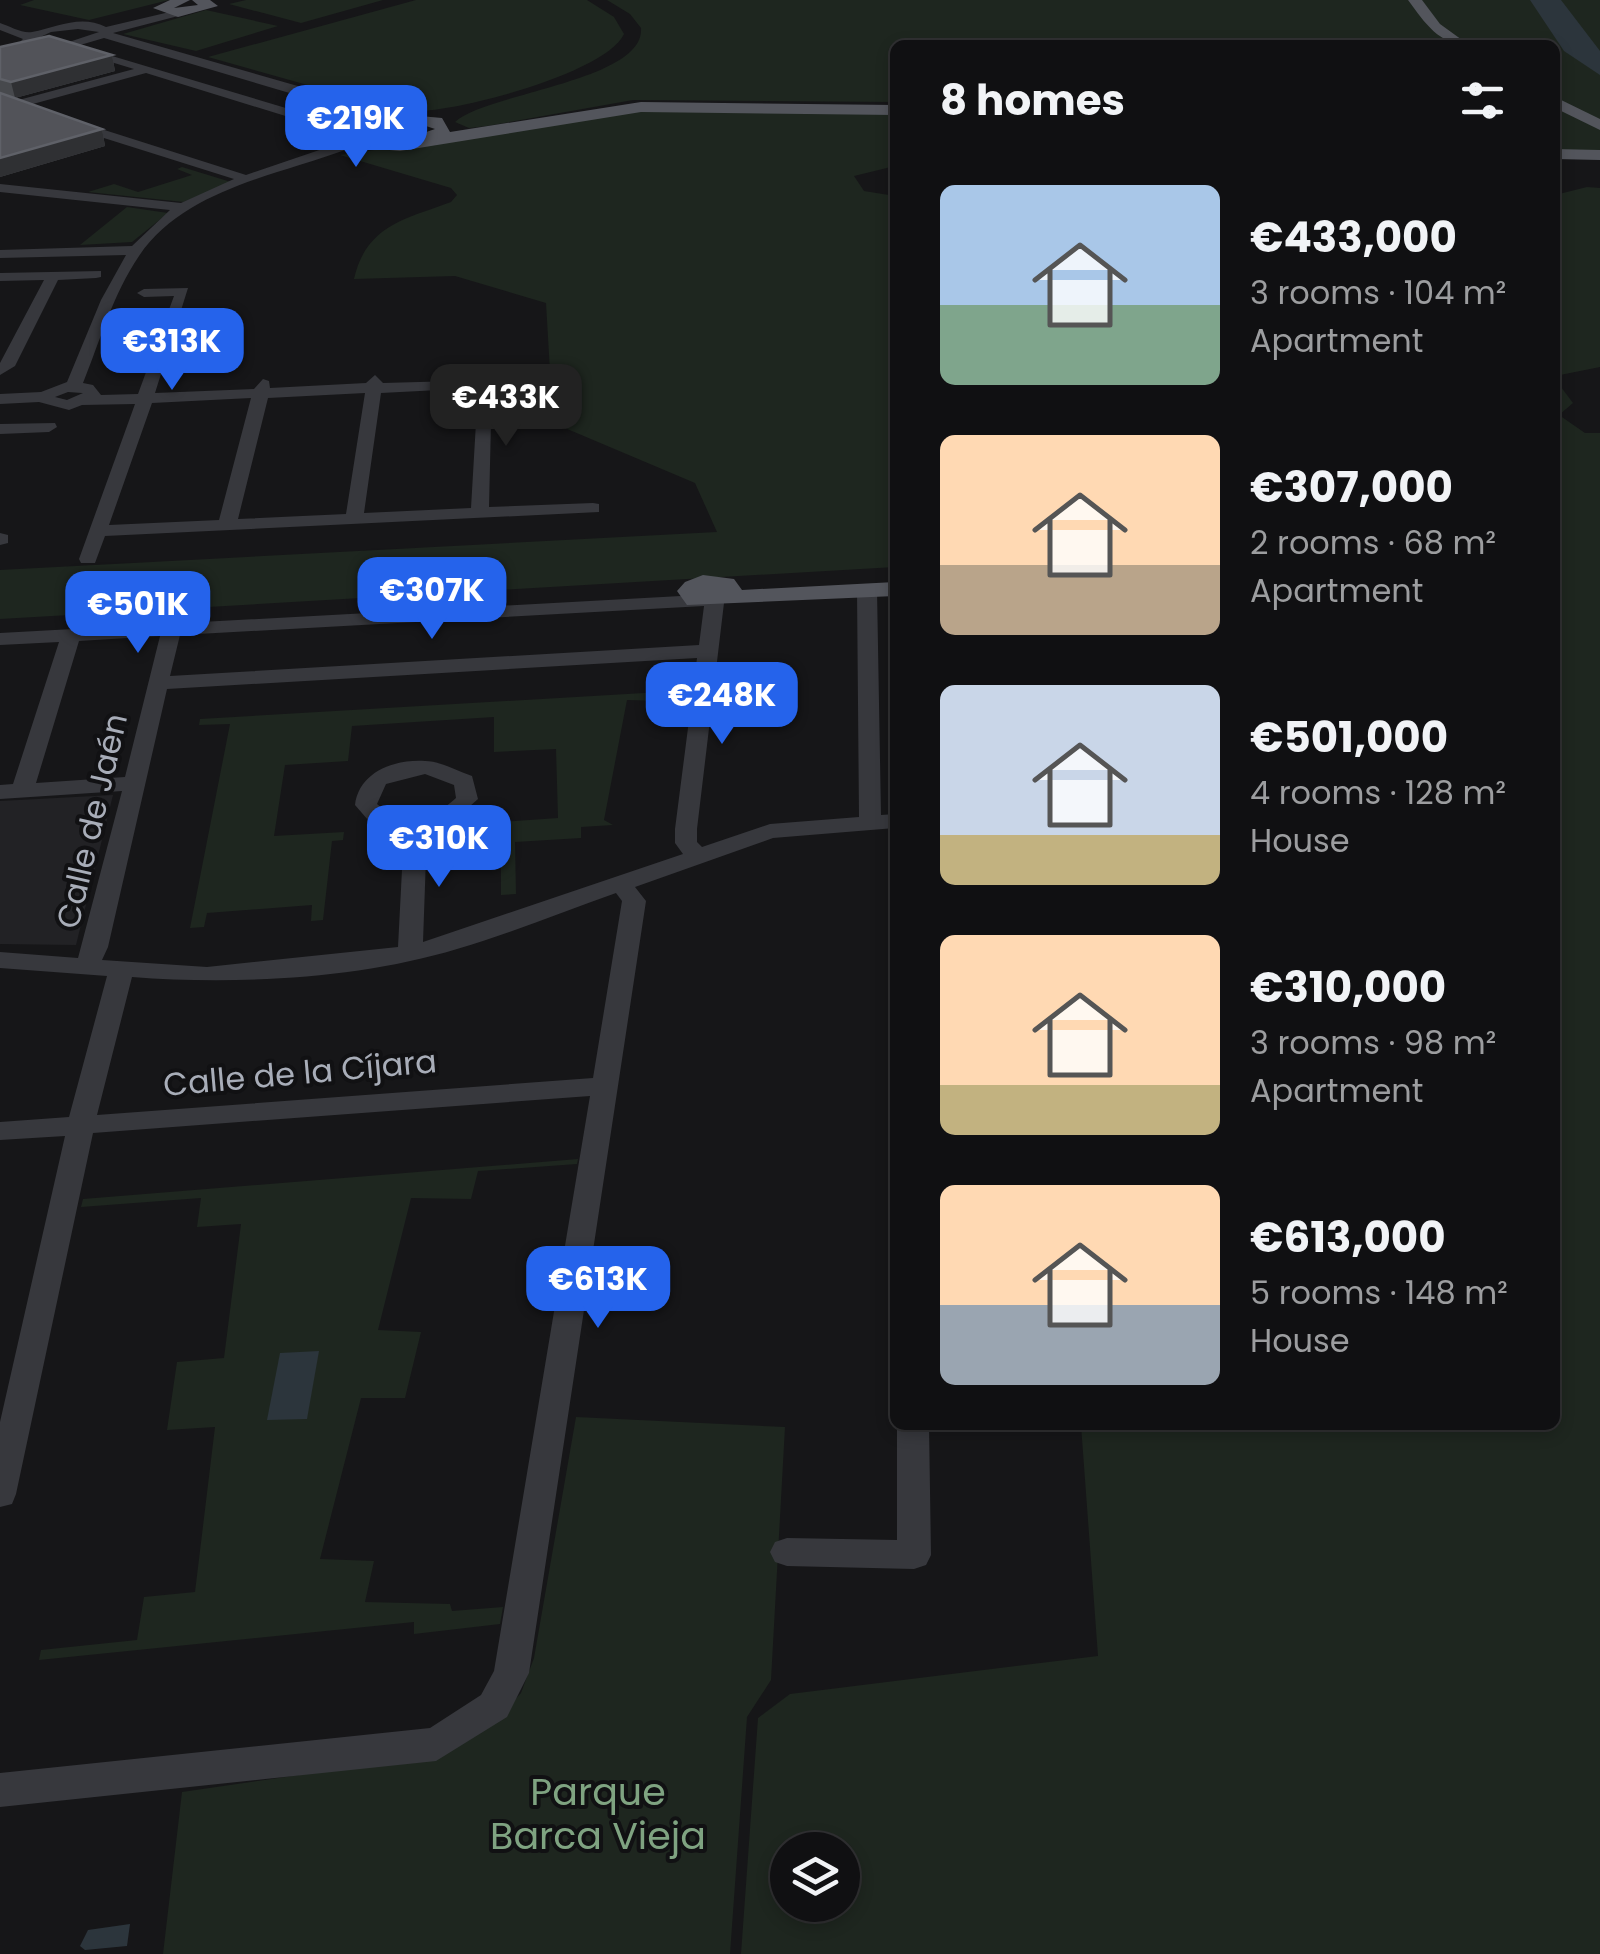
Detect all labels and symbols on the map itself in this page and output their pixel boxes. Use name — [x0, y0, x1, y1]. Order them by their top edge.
pin: €219K — [286, 85, 426, 170]
pin: €313K — [102, 308, 242, 393]
pin: €433K — [436, 364, 576, 449]
pin: €307K — [362, 557, 502, 642]
pin: €501K — [68, 571, 208, 656]
pin: €248K — [652, 662, 792, 747]
street label: Calle de Jaén — [45, 709, 138, 933]
pin: €310K — [369, 805, 509, 890]
street label: Calle de la Cíjara — [161, 1038, 439, 1107]
pin: €613K — [528, 1246, 668, 1331]
park label: Parque Barca Vieja — [490, 1765, 706, 1862]

